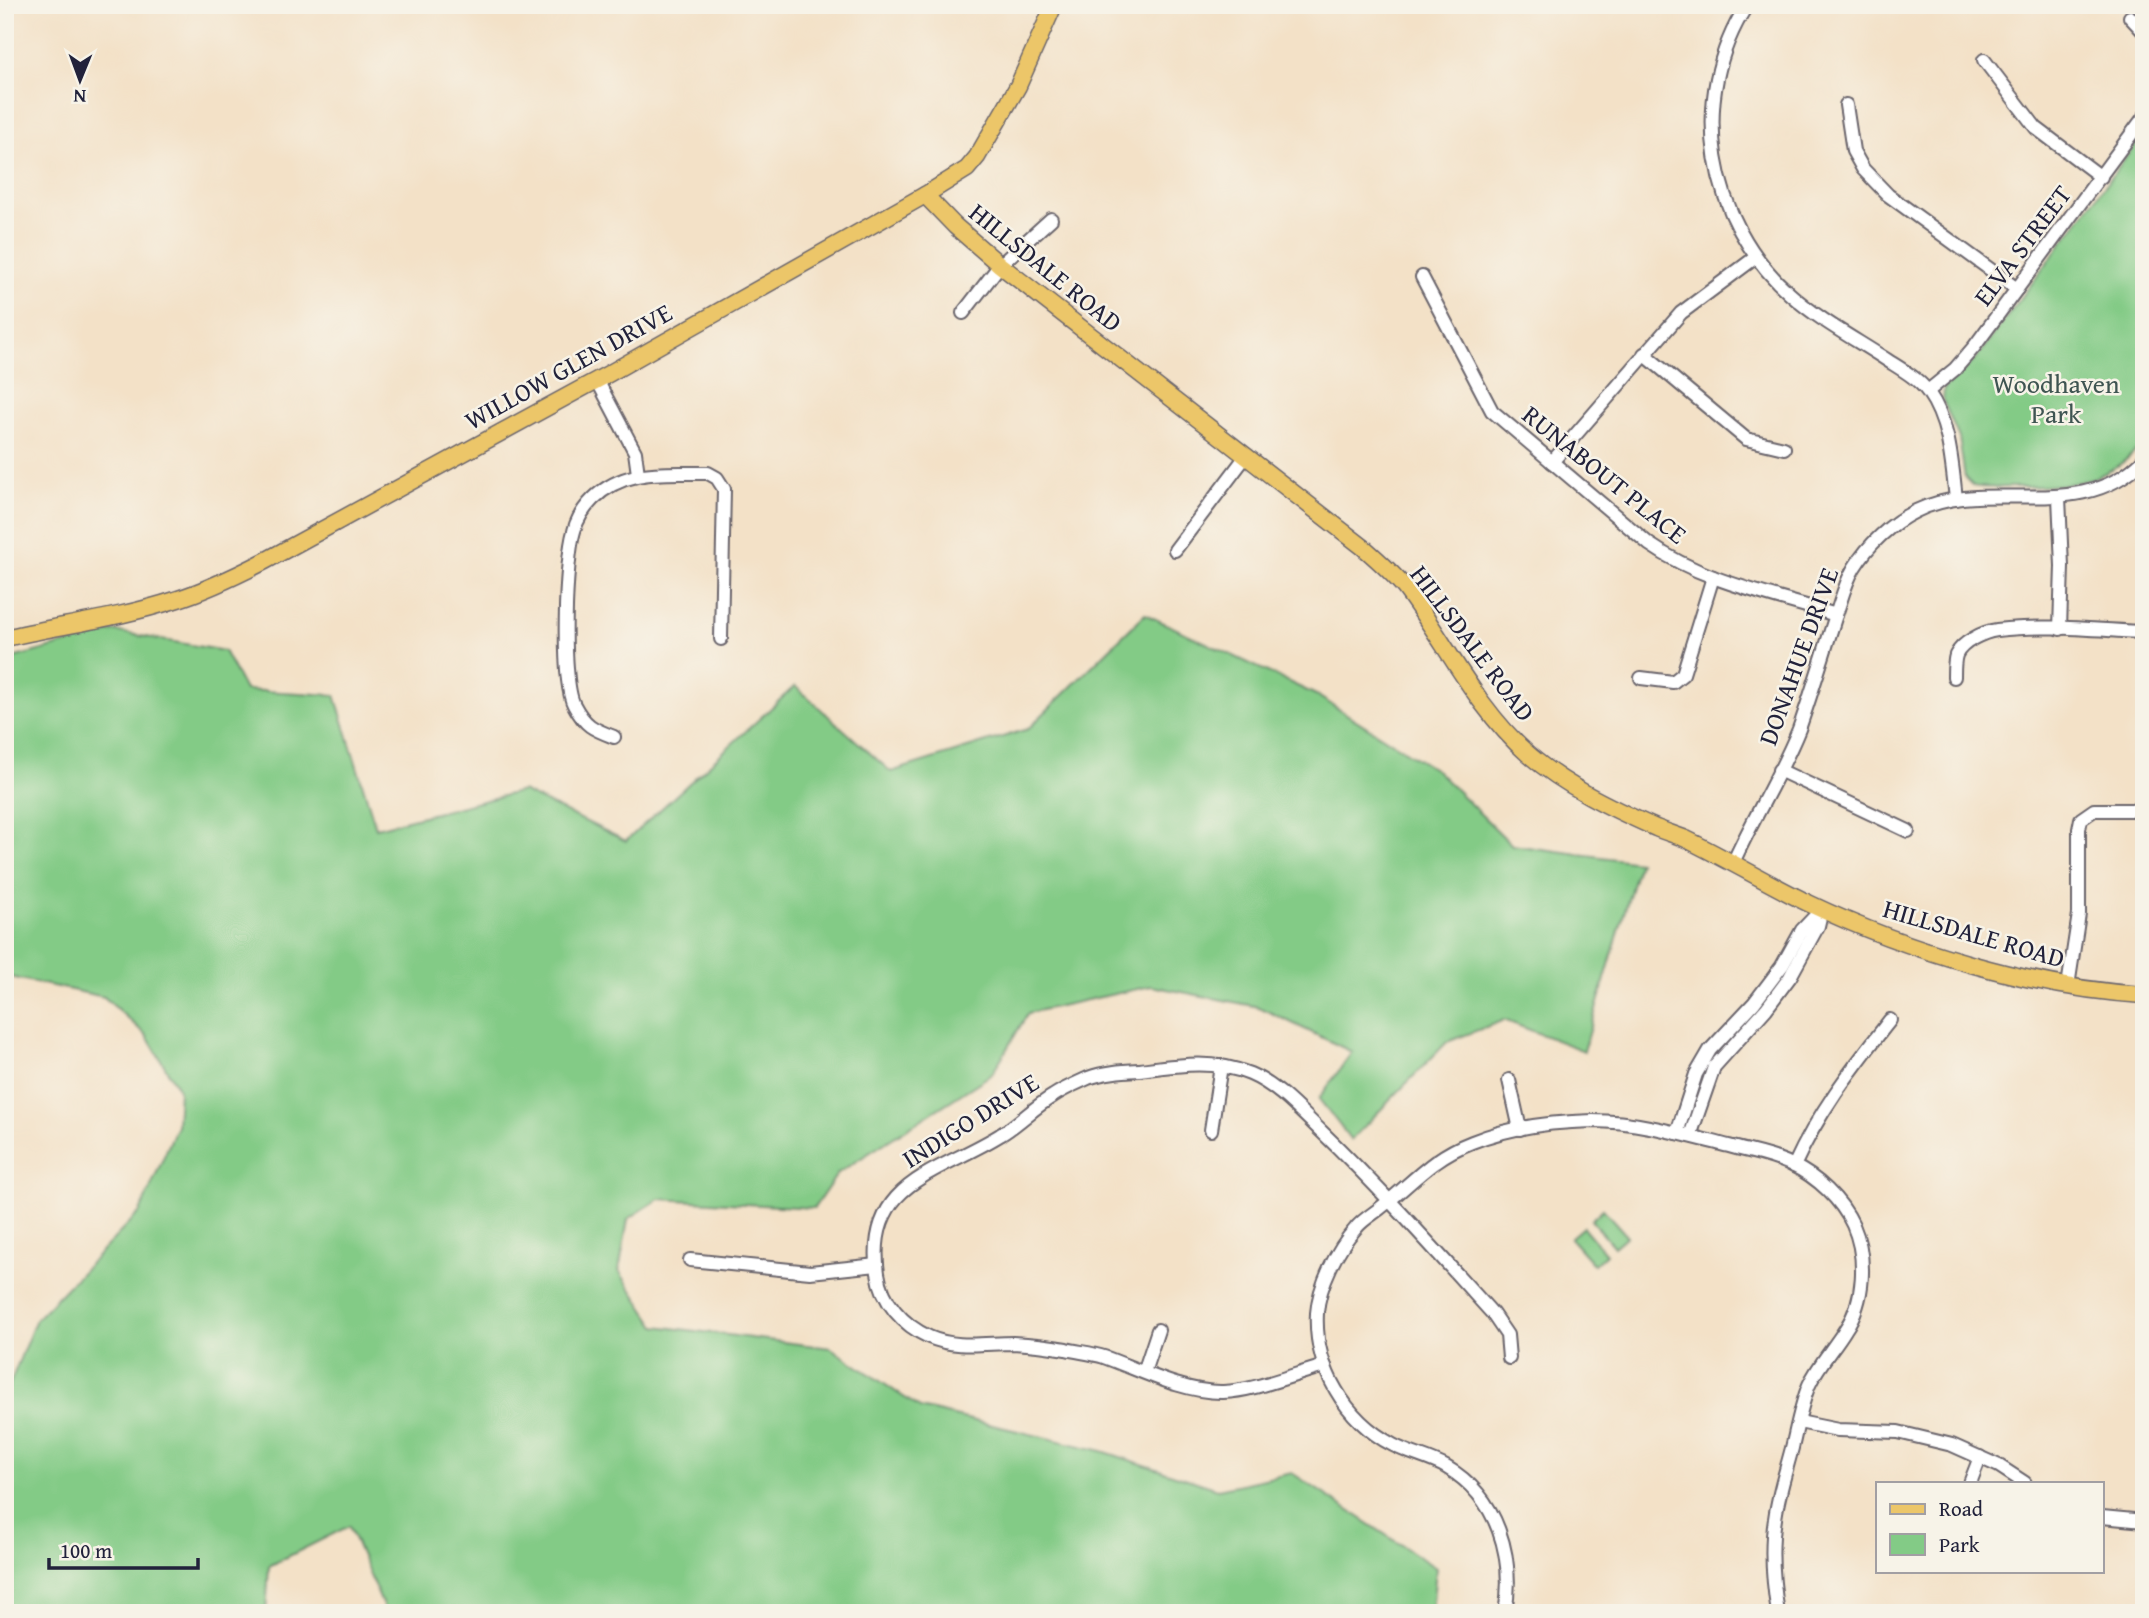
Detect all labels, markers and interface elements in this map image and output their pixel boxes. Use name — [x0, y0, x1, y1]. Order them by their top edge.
north arrow — [46, 46, 116, 116]
text: N — [73, 83, 86, 111]
street label: ELVA STREET — [1964, 176, 2081, 314]
street label: HILLSDALE ROAD — [961, 193, 1131, 341]
street label: WILLOW GLEN DRIVE — [457, 293, 679, 439]
park label: Woodhaven Park — [1992, 364, 2120, 433]
street label: RUNABOUT PLACE — [1514, 395, 1696, 553]
street label: HILLSDALE ROAD — [1401, 557, 1545, 729]
street label: DONAHUE DRIVE — [1748, 562, 1848, 750]
street label: HILLSDALE ROAD — [1879, 888, 2069, 978]
street label: INDIGO DRIVE — [894, 1063, 1046, 1177]
legend — [1876, 1482, 2104, 1572]
text: Road — [1939, 1493, 1984, 1524]
scale bar — [49, 1527, 198, 1571]
text: Park — [1939, 1529, 1980, 1560]
text: 100 m — [60, 1535, 112, 1566]

